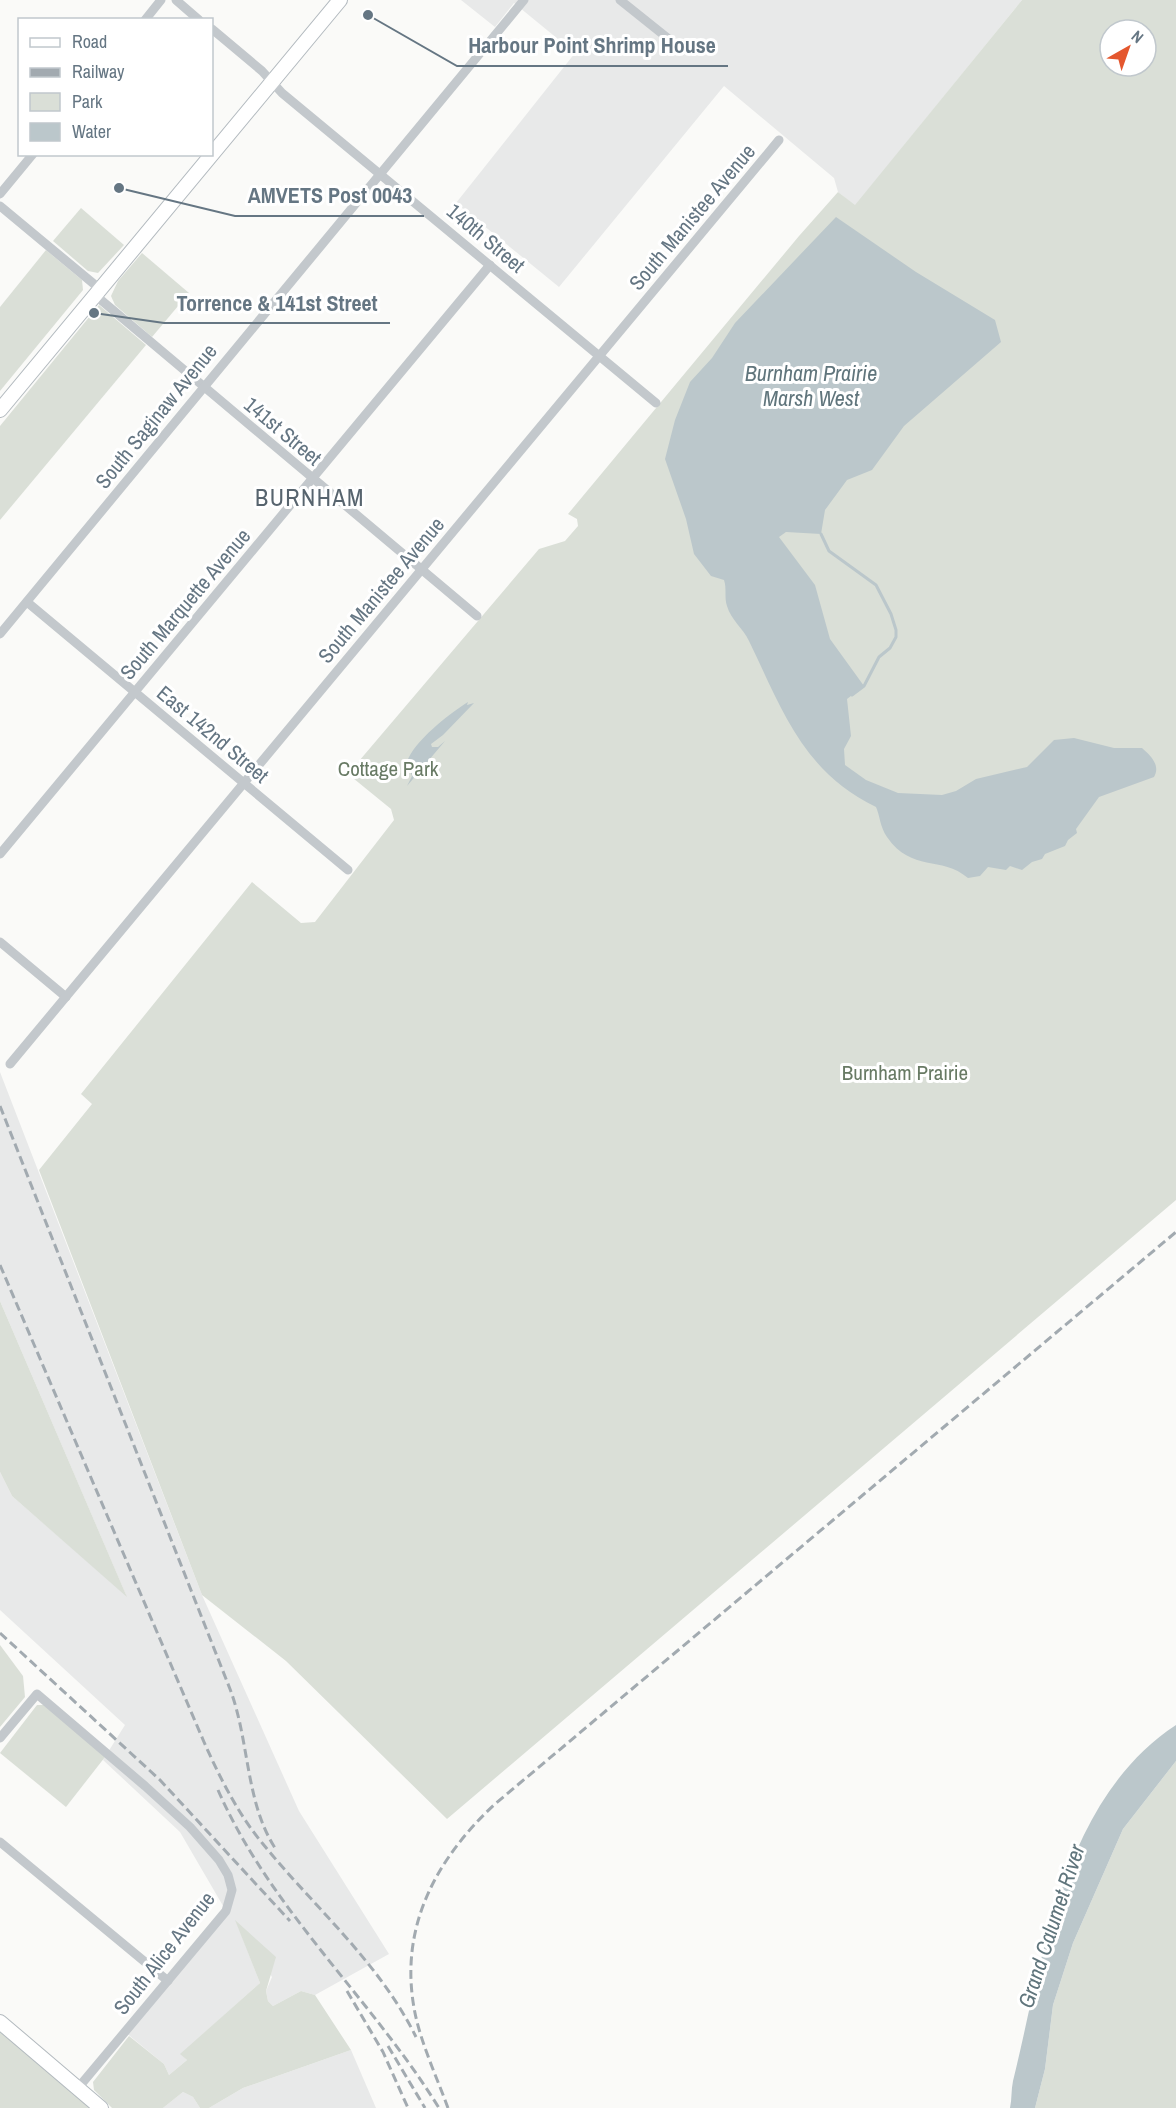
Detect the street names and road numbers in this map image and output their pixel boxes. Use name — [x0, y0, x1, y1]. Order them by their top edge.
street label: South Manistee Avenue — [622, 138, 762, 296]
street label: 140th Street — [441, 197, 531, 279]
street label: South Saginaw Avenue — [88, 337, 224, 495]
street label: 141st Street — [238, 390, 328, 472]
street label: South Manistee Avenue — [311, 511, 451, 669]
street label: South Marquette Avenue — [113, 522, 257, 686]
street label: East 142nd Street — [151, 679, 275, 790]
street label: South Alice Avenue — [107, 1885, 221, 2021]

